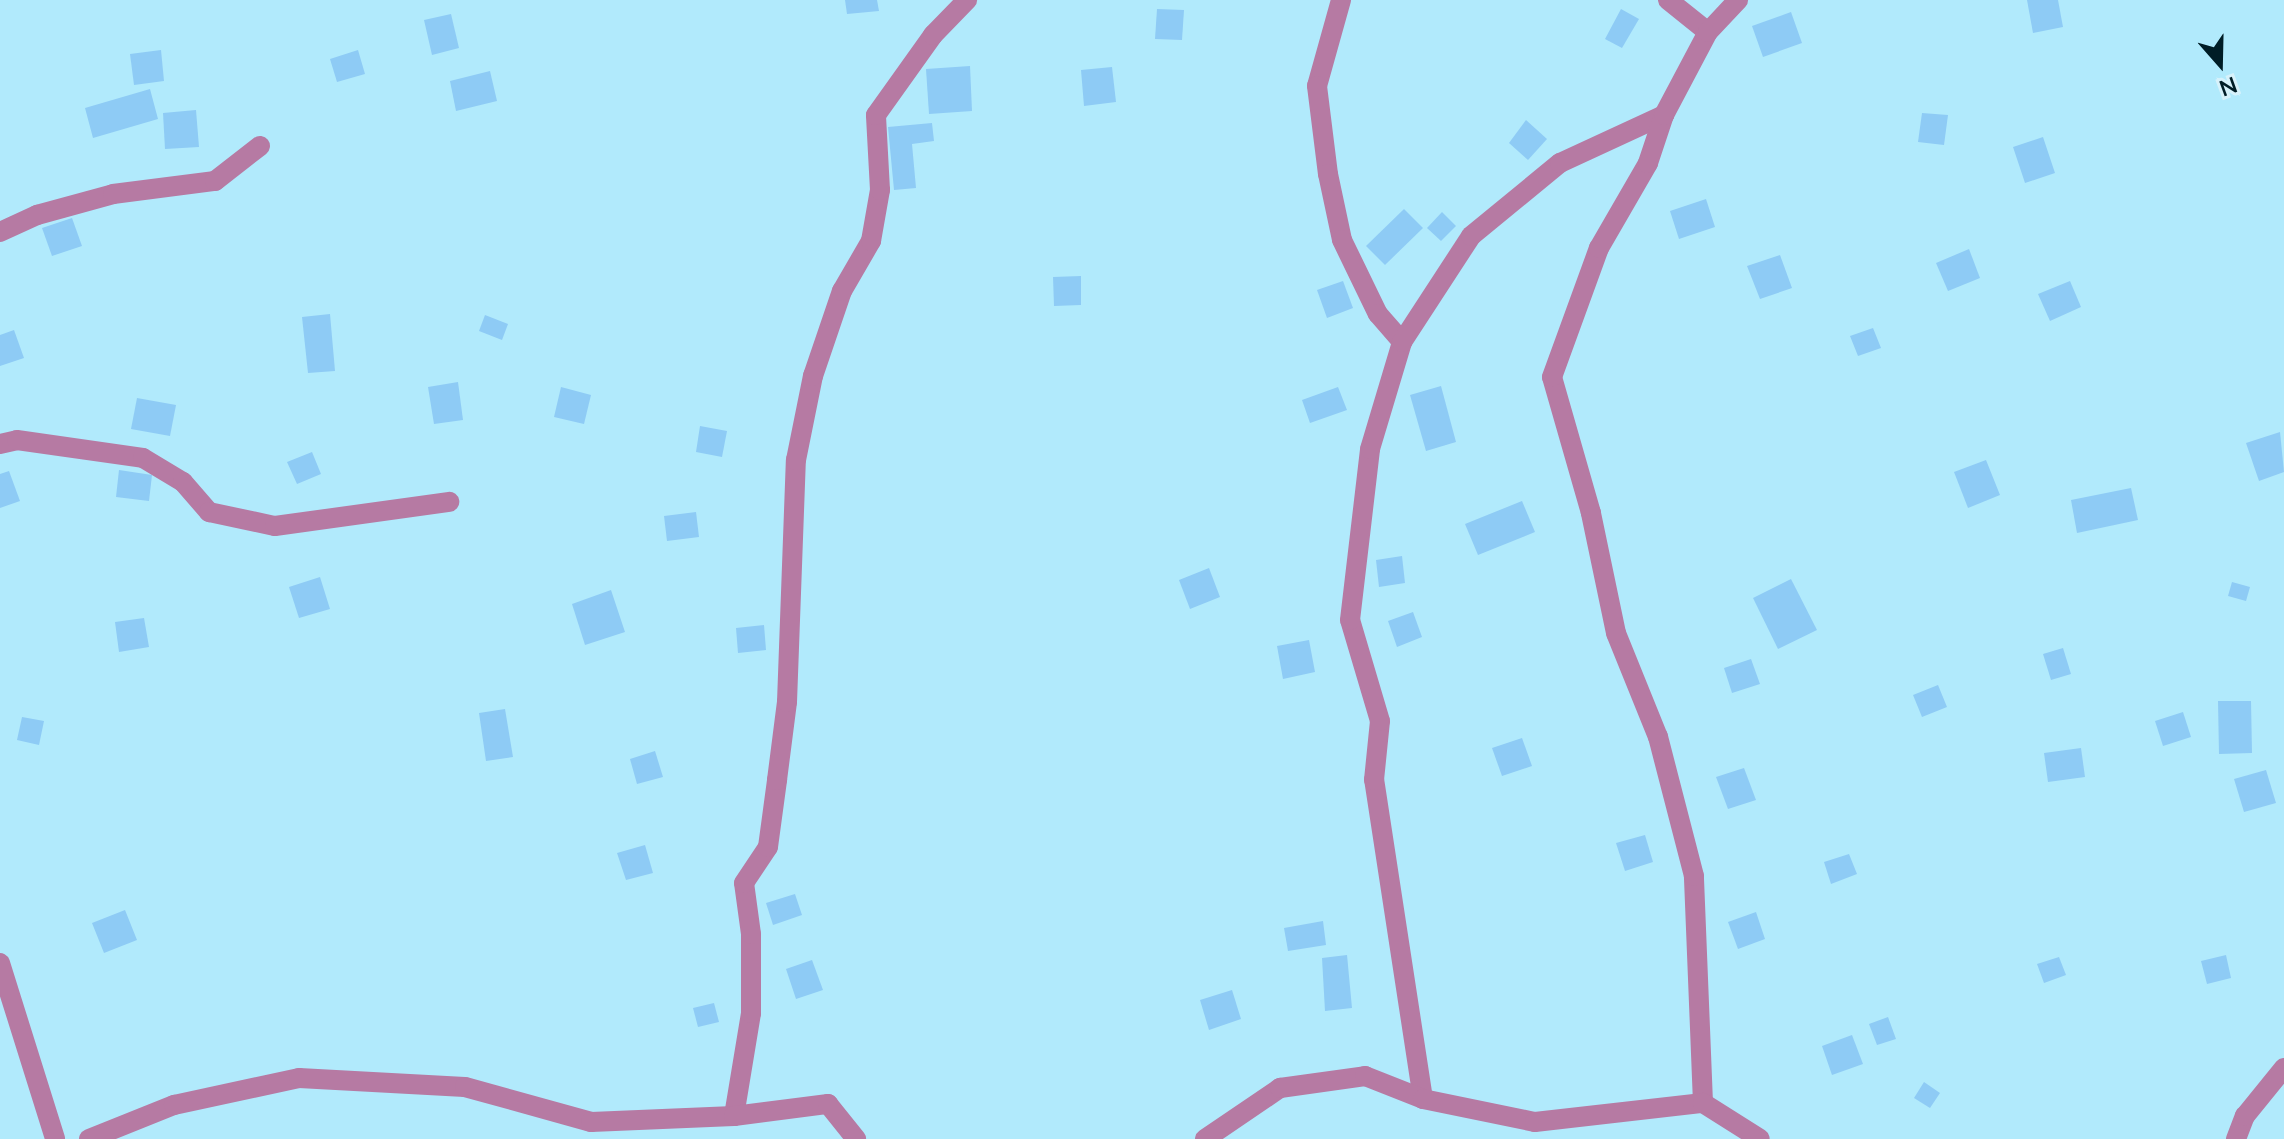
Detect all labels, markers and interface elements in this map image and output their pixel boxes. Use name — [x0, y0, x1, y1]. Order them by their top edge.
north arrow — [2180, 24, 2260, 104]
text: N — [2216, 71, 2241, 103]

